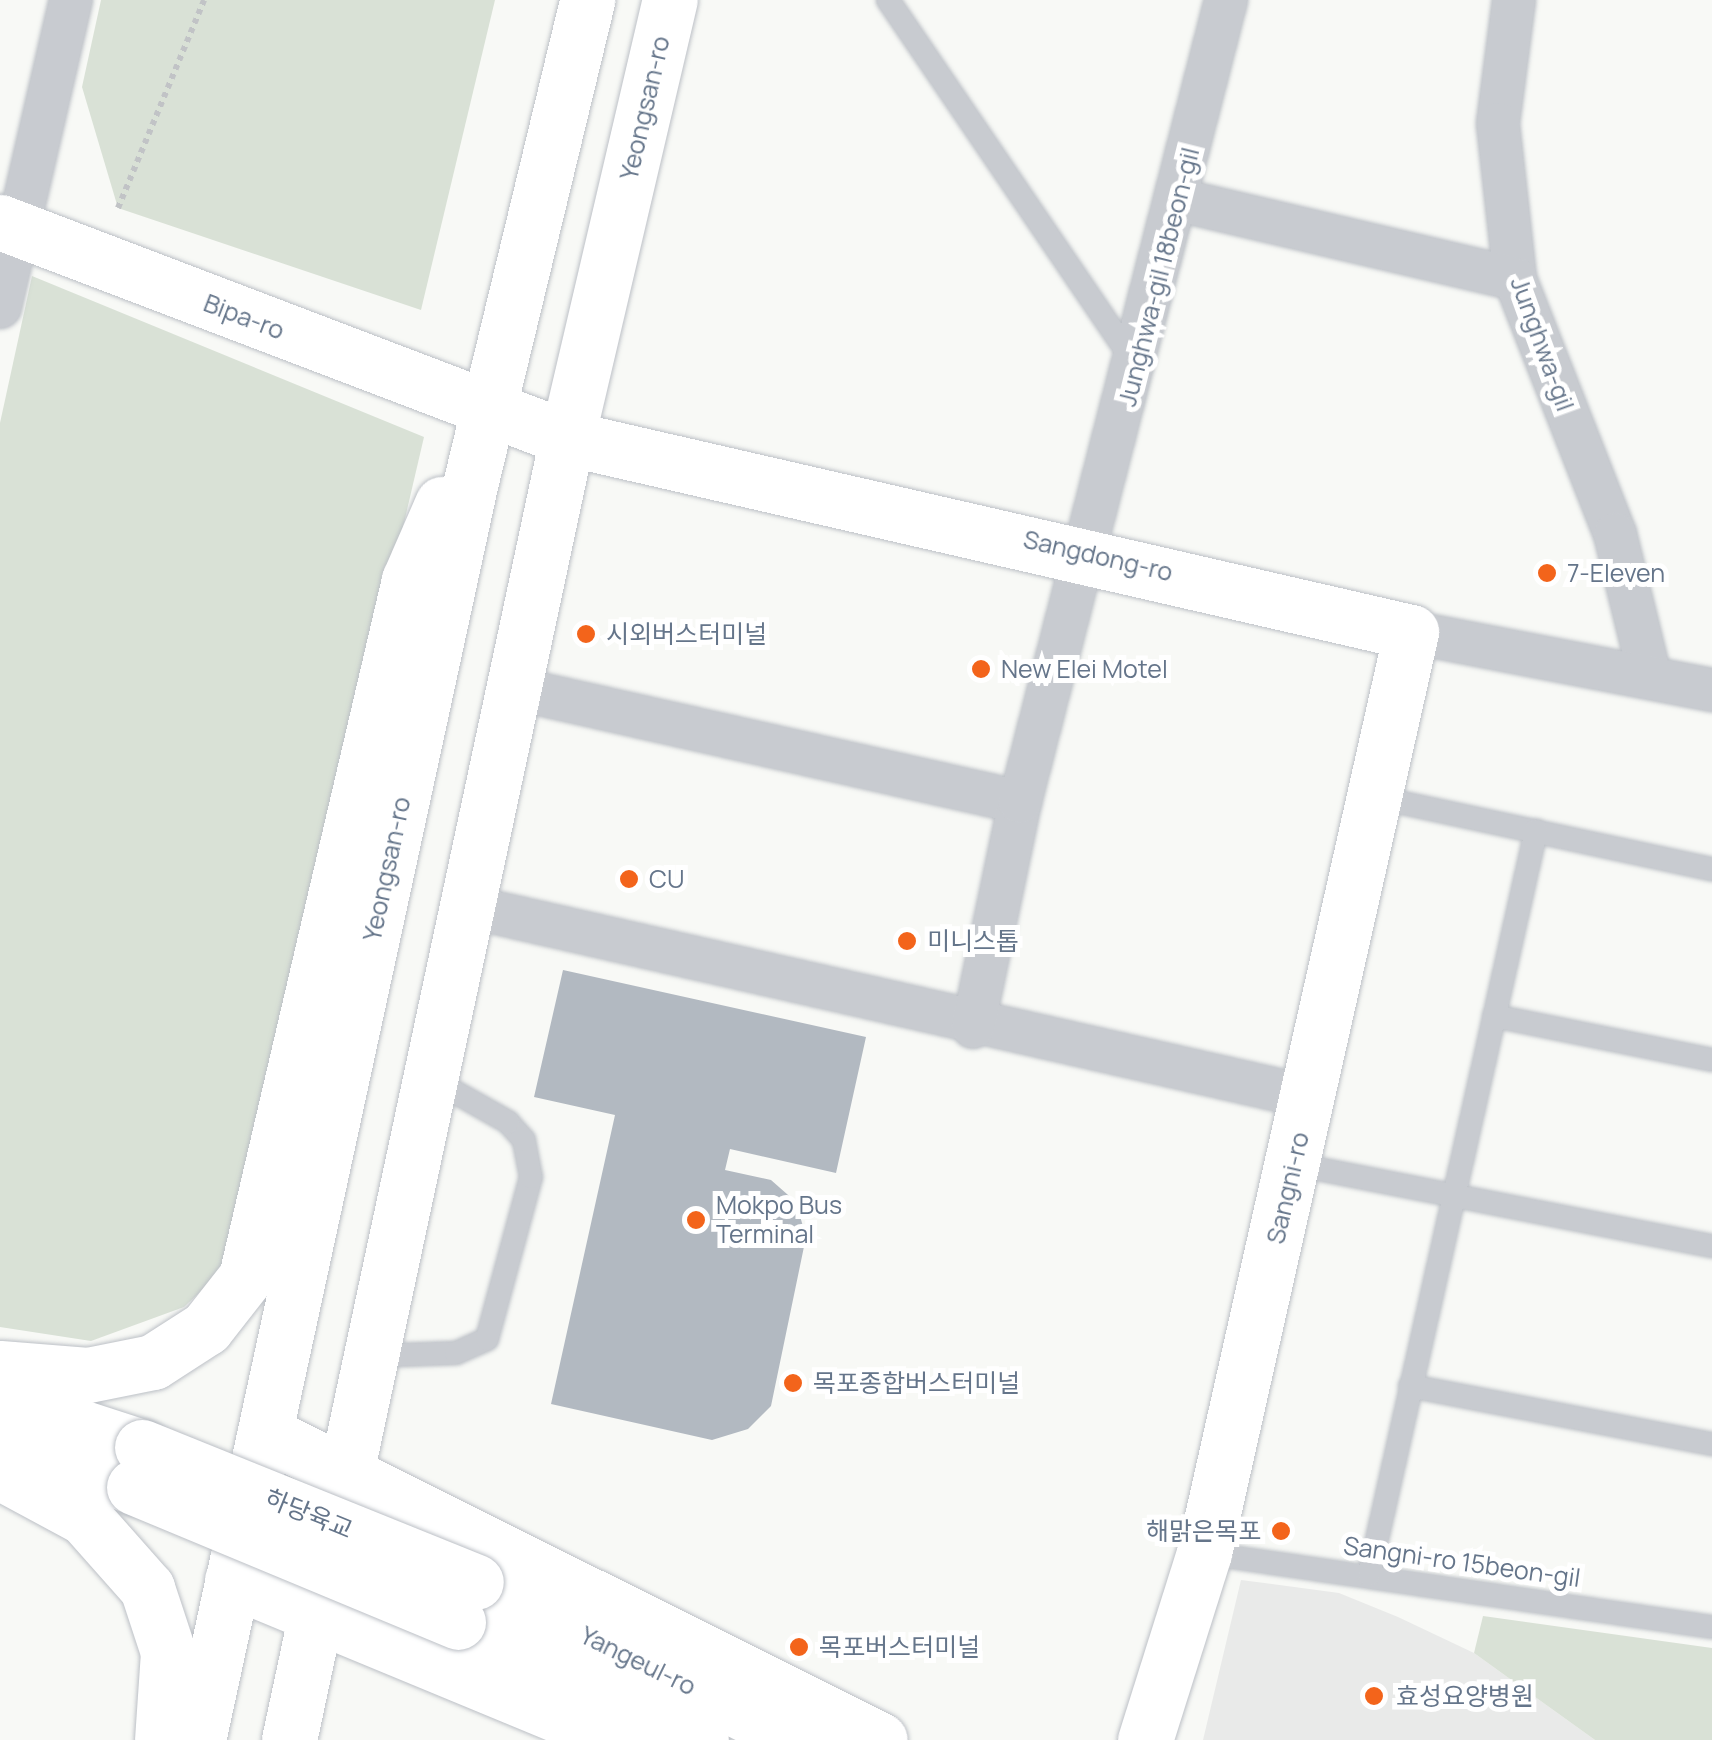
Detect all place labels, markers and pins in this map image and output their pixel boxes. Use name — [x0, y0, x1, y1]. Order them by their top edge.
place label: 7-Eleven — [1567, 558, 1665, 588]
marker: 7-Eleven — [1536, 562, 1558, 584]
place label: 시외버스터미널 — [606, 619, 767, 649]
marker: 시외버스터미널 — [575, 623, 597, 645]
place label: New Elei Motel — [1001, 654, 1168, 684]
marker: New Elei Motel — [970, 658, 992, 680]
place label: CU — [649, 864, 684, 894]
marker: CU — [618, 868, 640, 890]
place label: 미니스톱 — [927, 926, 1019, 956]
marker: 미니스톱 — [896, 930, 918, 952]
place label: Mokpo Bus Terminal — [716, 1191, 842, 1250]
marker: Mokpo Bus Terminal — [685, 1209, 707, 1231]
place label: 목포종합버스터미널 — [813, 1368, 1020, 1398]
marker: 목포종합버스터미널 — [782, 1372, 804, 1394]
place label: 해맑은목포 — [1146, 1516, 1261, 1546]
marker: 해맑은목포 — [1270, 1520, 1292, 1542]
place label: 목포버스터미널 — [819, 1632, 980, 1662]
marker: 목포버스터미널 — [788, 1636, 810, 1658]
place label: 효성요양병원 — [1396, 1681, 1534, 1711]
marker: 효성요양병원 — [1361, 1683, 1387, 1709]

